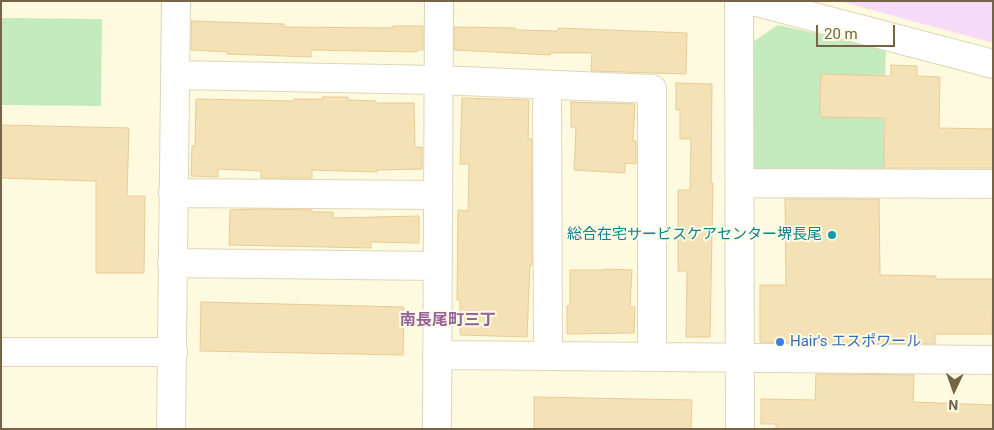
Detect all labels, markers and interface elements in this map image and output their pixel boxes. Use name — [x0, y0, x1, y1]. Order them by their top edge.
scale bar — [819, 15, 898, 47]
text: 20 m — [824, 25, 858, 43]
place label: 総合在宅サービスケアセンター堺長尾 — [567, 226, 822, 244]
marker: 総合在宅サービスケアセンター堺長尾 — [826, 229, 838, 241]
district label: 南長尾町三丁 — [400, 311, 496, 331]
place label: Hair's エスポワール — [790, 333, 921, 351]
marker: Hair's エスポワール — [774, 336, 786, 348]
north arrow — [929, 365, 979, 415]
text: N — [948, 397, 959, 413]

